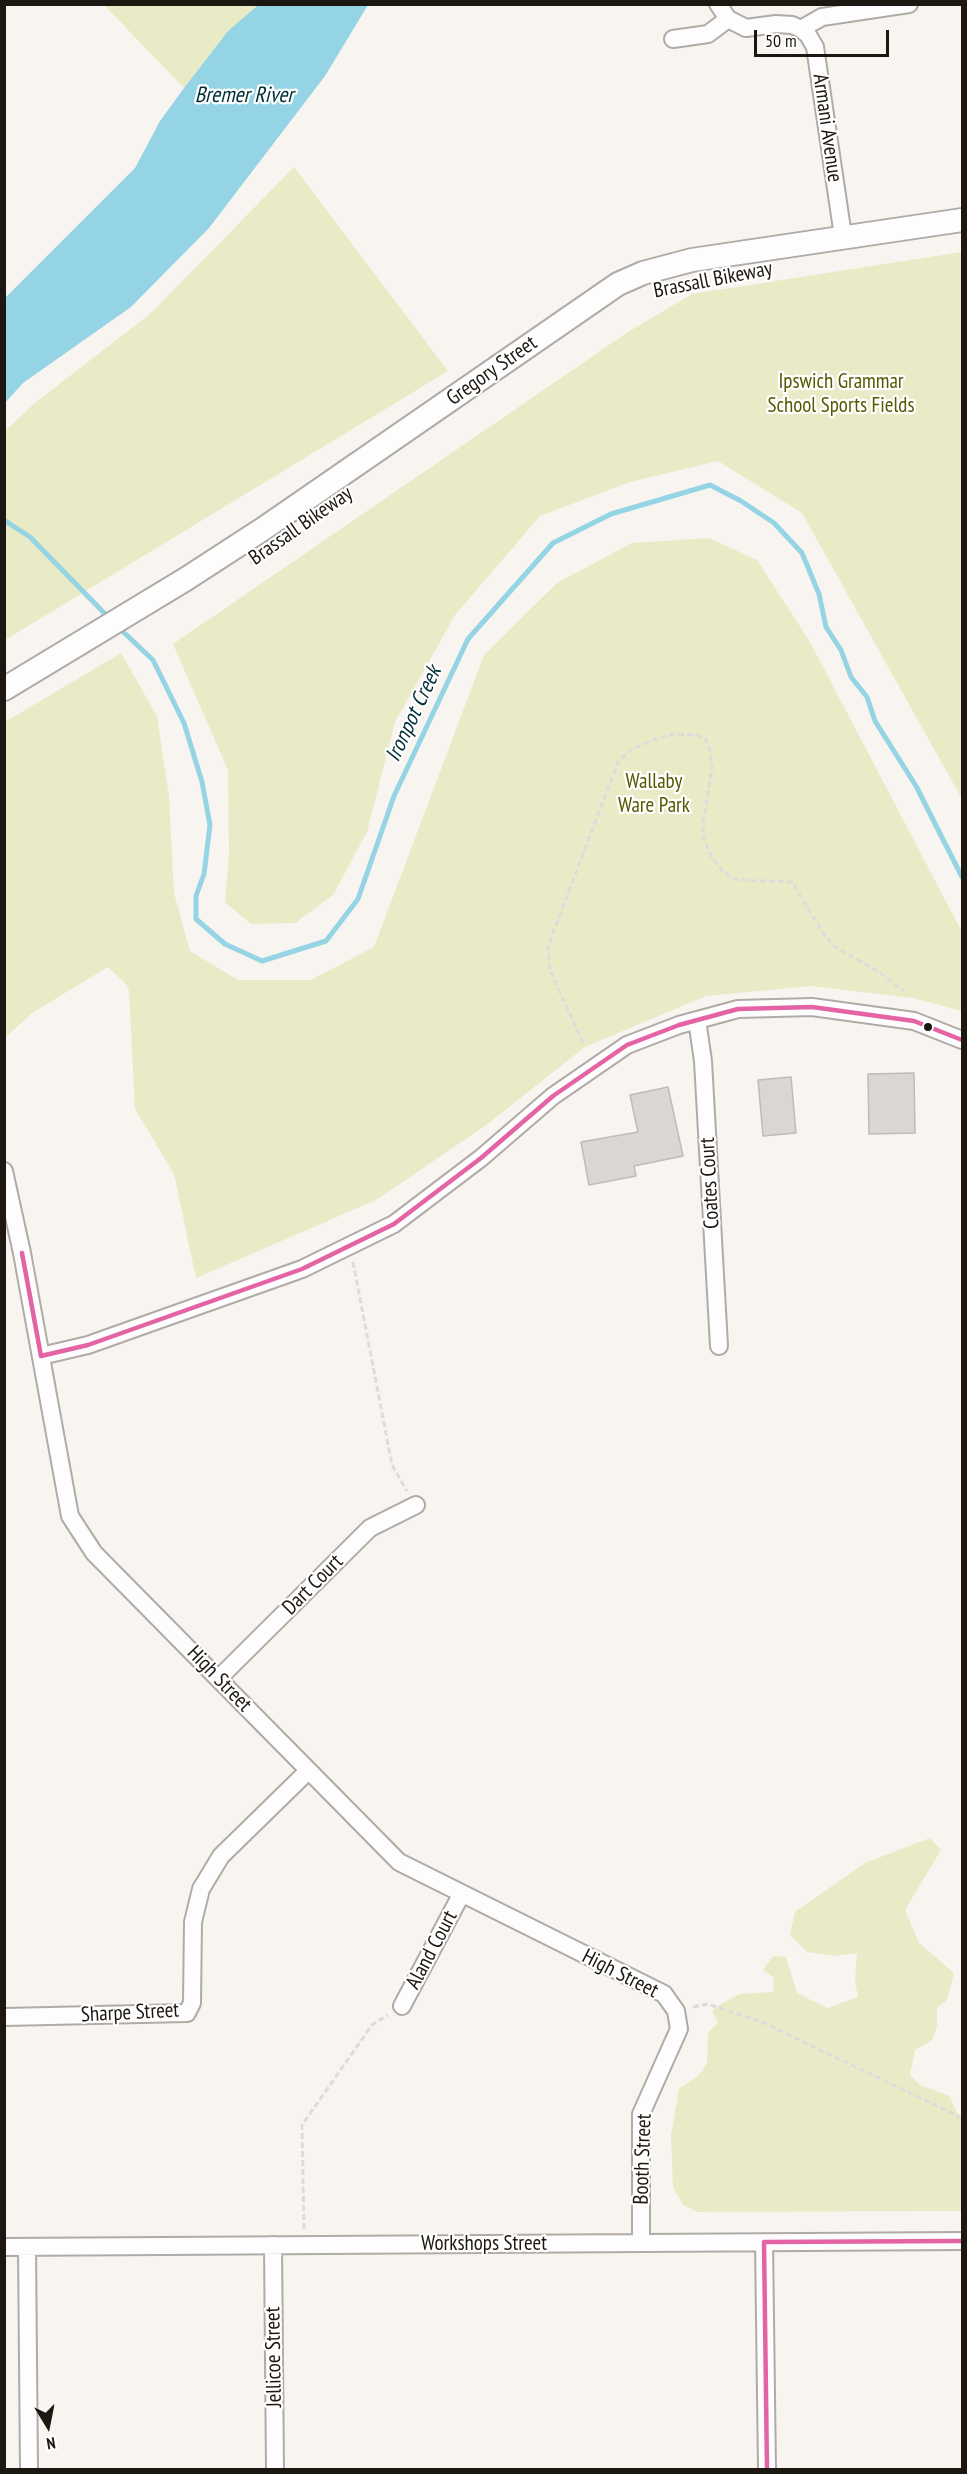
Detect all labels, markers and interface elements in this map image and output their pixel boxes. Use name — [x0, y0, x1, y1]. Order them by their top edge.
scale bar — [757, 18, 892, 56]
text: 50 m — [765, 29, 797, 52]
street label: Armani Avenue — [807, 72, 847, 184]
water label: Bremer River — [195, 83, 293, 109]
street label: Brassall Bikeway — [651, 256, 775, 304]
street label: Gregory Street — [442, 331, 542, 411]
park label: Ipswich Grammar School Sports Fields — [768, 369, 914, 419]
street label: Brassall Bikeway — [244, 481, 358, 571]
water label: Ironpot Creek — [380, 662, 448, 766]
park label: Wallaby Ware Park — [618, 769, 690, 819]
unlabelled marker — [922, 1021, 934, 1033]
street label: Coates Court — [695, 1137, 725, 1229]
street label: Dart Court — [278, 1550, 348, 1620]
street label: High Street — [181, 1641, 257, 1717]
street label: Aland Court — [401, 1906, 463, 1994]
street label: High Street — [578, 1944, 662, 2004]
street label: Sharpe Street — [80, 1998, 180, 2028]
street label: Booth Street — [629, 2113, 657, 2205]
street label: Workshops Street — [421, 2231, 547, 2257]
street label: Jellicoe Street — [261, 2306, 287, 2408]
north arrow — [18, 2396, 78, 2456]
text: N — [45, 2433, 57, 2454]

